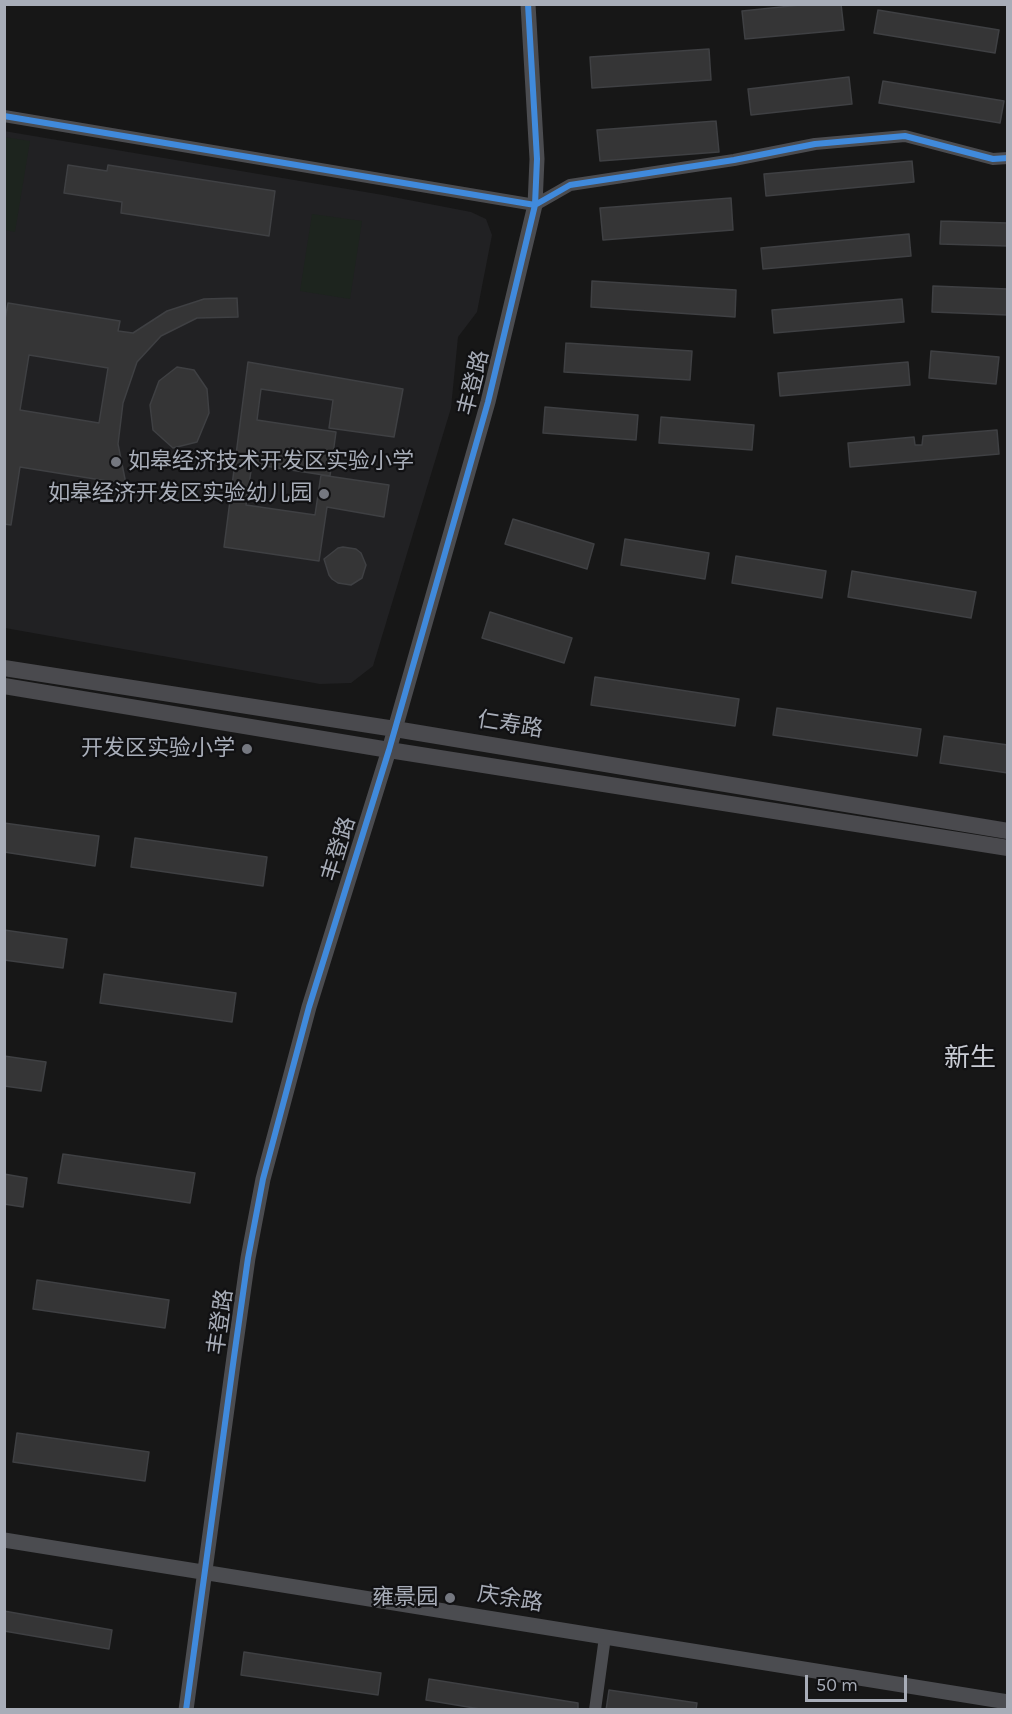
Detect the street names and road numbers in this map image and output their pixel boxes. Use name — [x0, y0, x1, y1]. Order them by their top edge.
street label: 丰登路 — [453, 348, 495, 418]
street label: 仁寿路 — [475, 707, 545, 743]
street label: 丰登路 — [317, 814, 361, 884]
street label: 丰登路 — [203, 1287, 239, 1357]
street label: 庆余路 — [475, 1581, 545, 1617]

